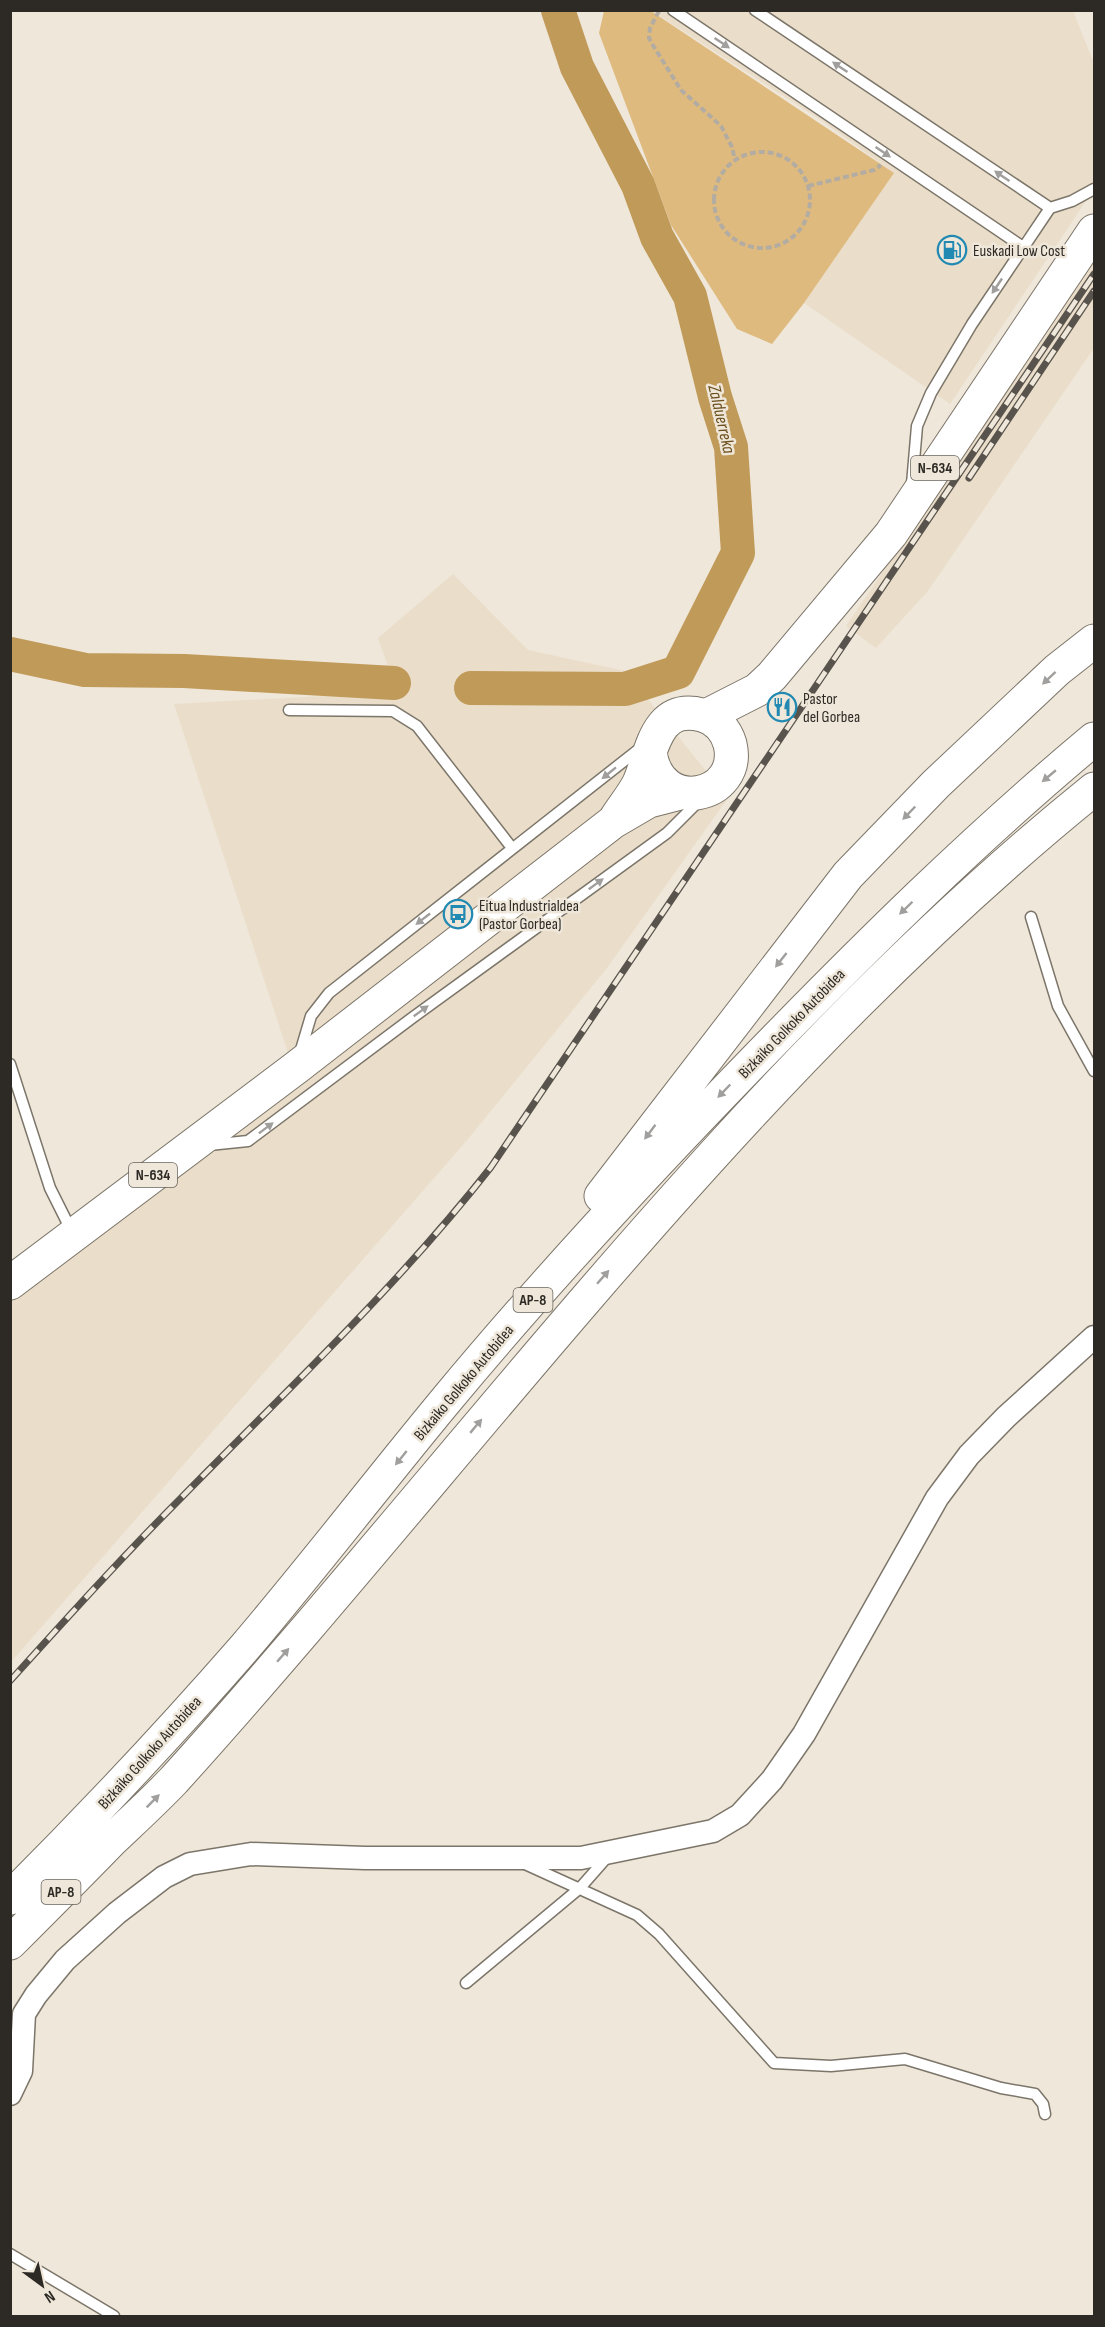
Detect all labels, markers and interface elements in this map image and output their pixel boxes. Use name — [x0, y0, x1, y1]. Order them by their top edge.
one-way arrow — [713, 37, 729, 49]
one-way arrow — [832, 61, 848, 73]
one-way arrow — [875, 147, 892, 158]
one-way arrow — [994, 170, 1010, 181]
fuel station icon: Euskadi Low Cost — [936, 234, 968, 266]
place label: Euskadi Low Cost — [973, 242, 1065, 261]
one-way arrow — [992, 278, 1003, 294]
water label: Zalduerreka — [703, 382, 740, 456]
road number: N-634 — [911, 456, 959, 480]
one-way arrow — [1042, 671, 1057, 684]
place label: Pastor del Gorbea — [803, 690, 860, 727]
restaurant icon: Pastor del Gorbea — [766, 691, 798, 723]
one-way arrow — [601, 766, 617, 779]
one-way arrow — [1042, 770, 1057, 782]
one-way arrow — [902, 806, 916, 820]
one-way arrow — [588, 878, 604, 890]
place label: Eitua Industrialdea (Pastor Gorbea) — [479, 897, 579, 934]
bus stop icon: Eitua Industrialdea (Pastor Gorbea) — [442, 898, 474, 930]
one-way arrow — [899, 901, 914, 914]
one-way arrow — [415, 913, 430, 925]
one-way arrow — [776, 953, 788, 968]
street label: Bizkaiko Golkoko Autobidea — [735, 965, 849, 1083]
one-way arrow — [413, 1005, 429, 1017]
one-way arrow — [718, 1084, 732, 1098]
one-way arrow — [257, 1122, 273, 1134]
one-way arrow — [644, 1124, 656, 1139]
road number: N-634 — [129, 1163, 177, 1187]
one-way arrow — [596, 1269, 609, 1285]
road number: AP-8 — [514, 1288, 552, 1312]
street label: Bizkaiko Golkoko Autobidea — [410, 1321, 518, 1445]
one-way arrow — [469, 1419, 482, 1434]
one-way arrow — [395, 1450, 407, 1465]
one-way arrow — [276, 1648, 289, 1663]
street label: Bizkaiko Golkoko Autobidea — [95, 1693, 206, 1813]
one-way arrow — [146, 1794, 160, 1808]
road number: AP-8 — [42, 1880, 80, 1904]
north arrow — [12, 2255, 72, 2315]
text: N — [41, 2286, 58, 2307]

